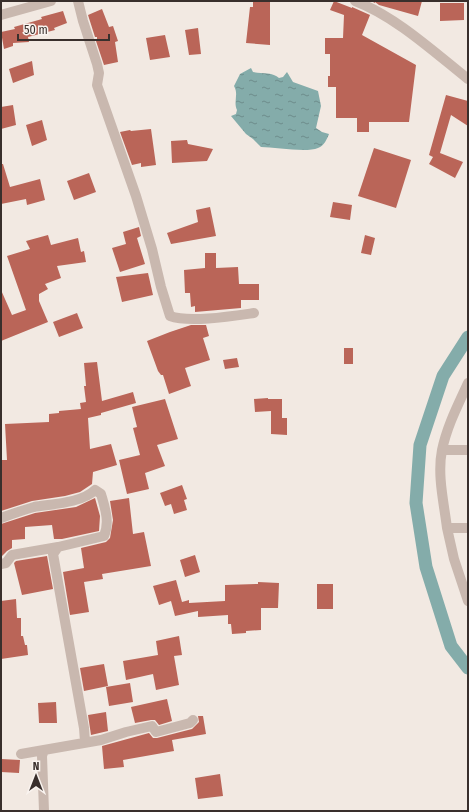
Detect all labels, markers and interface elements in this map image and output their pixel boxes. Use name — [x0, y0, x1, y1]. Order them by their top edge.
scale bar — [18, 16, 109, 42]
text: 50 m — [24, 23, 48, 37]
north arrow — [16, 756, 56, 796]
text: N — [33, 760, 39, 773]

